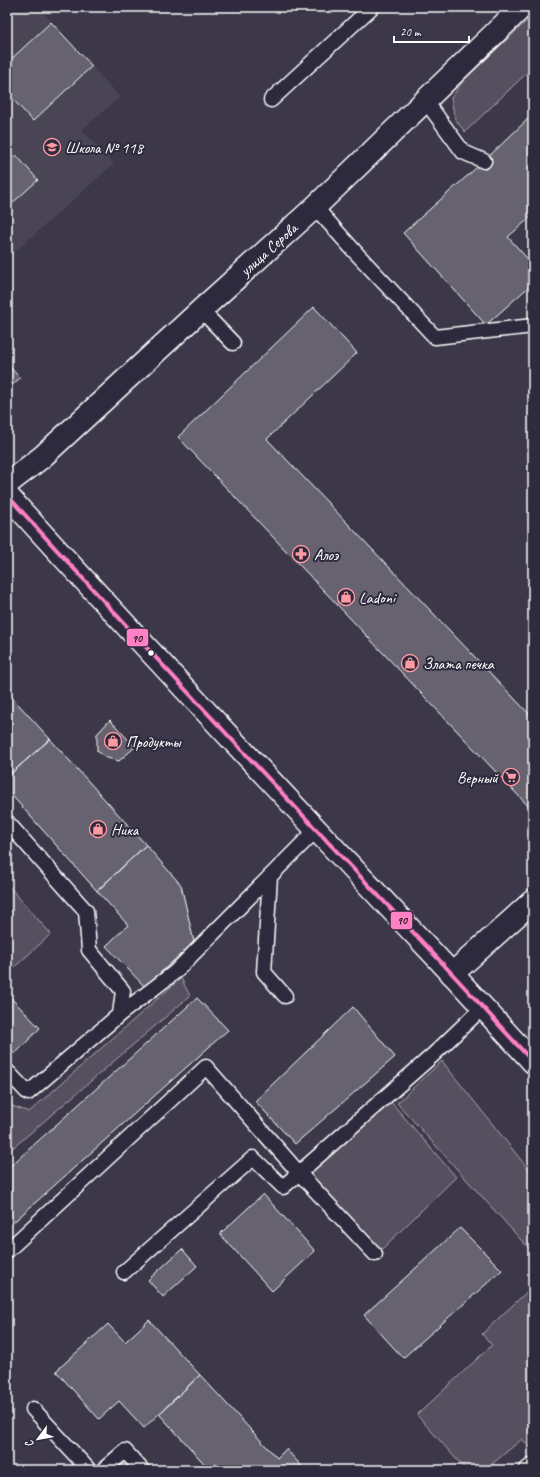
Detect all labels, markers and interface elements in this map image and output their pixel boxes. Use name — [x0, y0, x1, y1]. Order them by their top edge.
scale bar — [394, 18, 469, 44]
text: 20 m — [400, 24, 422, 40]
school or university icon: Школа № 118 — [42, 137, 62, 157]
place label: Школа № 118 — [65, 138, 145, 158]
street label: улица Серова — [235, 218, 303, 281]
pharmacy icon: Алоэ — [291, 544, 311, 564]
place label: Алоэ — [314, 545, 339, 565]
shop icon: Ladoni — [336, 587, 356, 607]
place label: Ladoni — [359, 588, 397, 608]
line badge: 90 — [126, 628, 149, 647]
text: 90 — [132, 631, 143, 645]
unlabelled marker — [146, 648, 156, 658]
shop icon: Злата печка — [400, 653, 420, 673]
place label: Злата печка — [423, 654, 495, 674]
shop icon: Продукты — [103, 731, 123, 751]
place label: Продукты — [126, 732, 182, 752]
supermarket icon: Верный — [501, 767, 521, 787]
place label: Верный — [457, 768, 499, 788]
shop icon: Ника — [88, 819, 108, 839]
place label: Ника — [111, 820, 140, 840]
line badge: 90 — [390, 911, 413, 930]
text: 90 — [397, 913, 408, 927]
north arrow — [18, 1419, 58, 1459]
text: С — [21, 1437, 37, 1450]

